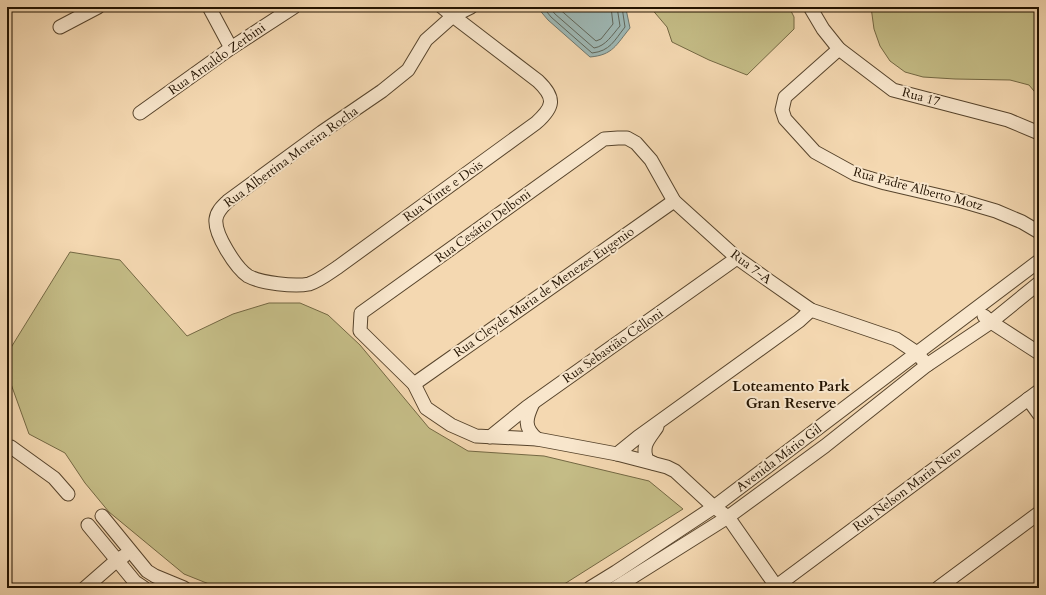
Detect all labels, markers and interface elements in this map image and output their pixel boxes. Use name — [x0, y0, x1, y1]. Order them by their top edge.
street label: Rua Arnaldo Zerbini — [165, 19, 269, 99]
street label: Rua 17 — [900, 83, 942, 111]
street label: Rua Albertina Moreira Rocha — [220, 102, 362, 212]
street label: Rua Vinte e Dois — [400, 156, 486, 226]
street label: Rua Padre Alberto Motz — [851, 163, 985, 215]
street label: Rua Cesário Delboni — [431, 185, 535, 267]
street label: Rua Cleyde Maria de Menezes Eugenio — [450, 222, 638, 362]
street label: Rua 7-A — [727, 246, 776, 289]
street label: Rua Sebastião Celloni — [559, 304, 667, 388]
district label: Loteamento Park Gran Reserve — [732, 376, 850, 413]
street label: Avenida Mário Gil — [733, 419, 826, 496]
street label: Rua Nelson Maria Neto — [849, 442, 965, 536]

